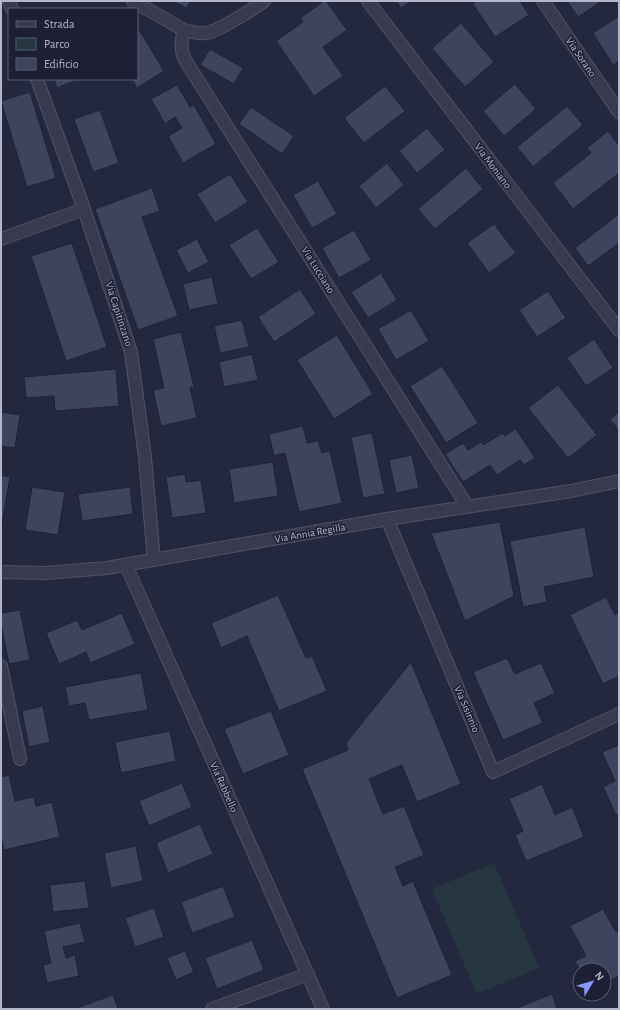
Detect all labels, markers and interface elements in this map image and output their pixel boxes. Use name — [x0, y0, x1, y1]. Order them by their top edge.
legend — [8, 8, 138, 80]
text: Strada — [44, 18, 75, 30]
street label: Via Sorano — [564, 35, 598, 79]
text: Parco — [44, 38, 70, 50]
text: Edificio — [44, 58, 79, 70]
street label: Via Moniano — [472, 141, 514, 191]
street label: Via Lucciano — [299, 245, 337, 295]
street label: Via Capitinzano — [103, 280, 135, 348]
street label: Via Annia Regilla — [274, 521, 346, 545]
street label: Via Sisinnio — [452, 684, 482, 734]
street label: Via Rabbello — [208, 760, 240, 814]
north arrow — [572, 962, 612, 1002]
text: N — [593, 970, 606, 983]

